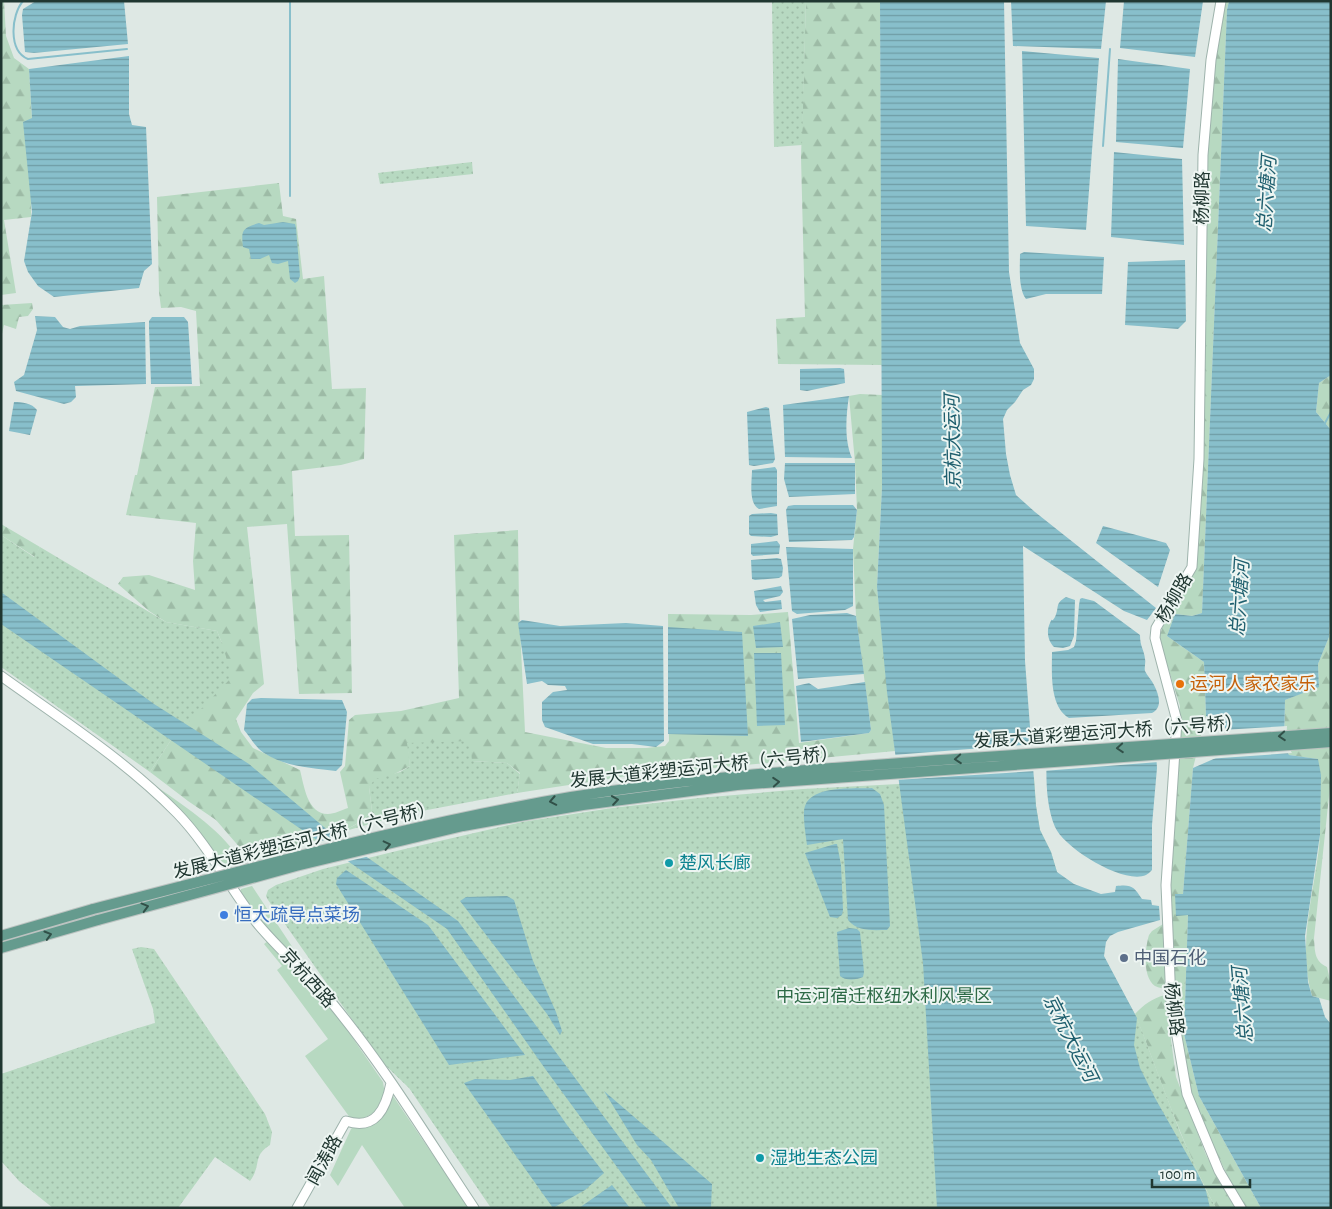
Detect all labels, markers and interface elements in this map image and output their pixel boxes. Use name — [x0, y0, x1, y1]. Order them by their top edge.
water label: 总六塘河 — [1253, 151, 1280, 233]
street label: 杨柳路 — [1192, 171, 1212, 225]
water label: 京杭大运河 — [941, 390, 964, 490]
water label: 总六塘河 — [1226, 555, 1253, 637]
street label: 杨柳路 — [1152, 570, 1196, 626]
place label: 运河人家农家乐 — [1190, 674, 1316, 694]
marker: 运河人家农家乐 — [1174, 678, 1186, 690]
street label: 发展大道彩塑运河大桥（六号桥） — [973, 713, 1243, 751]
one-way arrow — [1278, 730, 1286, 741]
one-way arrow — [1116, 742, 1124, 753]
street label: 发展大道彩塑运河大桥（六号桥） — [569, 743, 839, 791]
one-way arrow — [954, 753, 962, 764]
one-way arrow — [773, 777, 781, 788]
one-way arrow — [548, 795, 557, 805]
one-way arrow — [611, 796, 619, 806]
street label: 发展大道彩塑运河大桥（六号桥） — [171, 798, 437, 882]
one-way arrow — [382, 840, 391, 851]
place label: 楚风长廊 — [679, 853, 751, 873]
marker: 楚风长廊 — [663, 857, 675, 869]
one-way arrow — [140, 903, 148, 913]
place label: 恒大疏导点菜场 — [234, 905, 360, 925]
marker: 恒大疏导点菜场 — [218, 909, 230, 921]
one-way arrow — [43, 930, 52, 940]
street label: 京杭西路 — [276, 945, 340, 1011]
place label: 中国石化 — [1134, 948, 1206, 968]
marker: 中国石化 — [1118, 952, 1130, 964]
water label: 总六塘河 — [1228, 962, 1256, 1044]
street label: 杨柳路 — [1161, 981, 1187, 1037]
park label: 中运河宿迁枢纽水利风景区 — [776, 986, 992, 1006]
water label: 京杭大运河 — [1040, 991, 1103, 1089]
street label: 闻涛路 — [302, 1132, 346, 1188]
place label: 湿地生态公园 — [770, 1148, 878, 1168]
marker: 湿地生态公园 — [754, 1152, 766, 1164]
scale bar — [1152, 1156, 1250, 1188]
text: 100 m — [1160, 1167, 1195, 1182]

